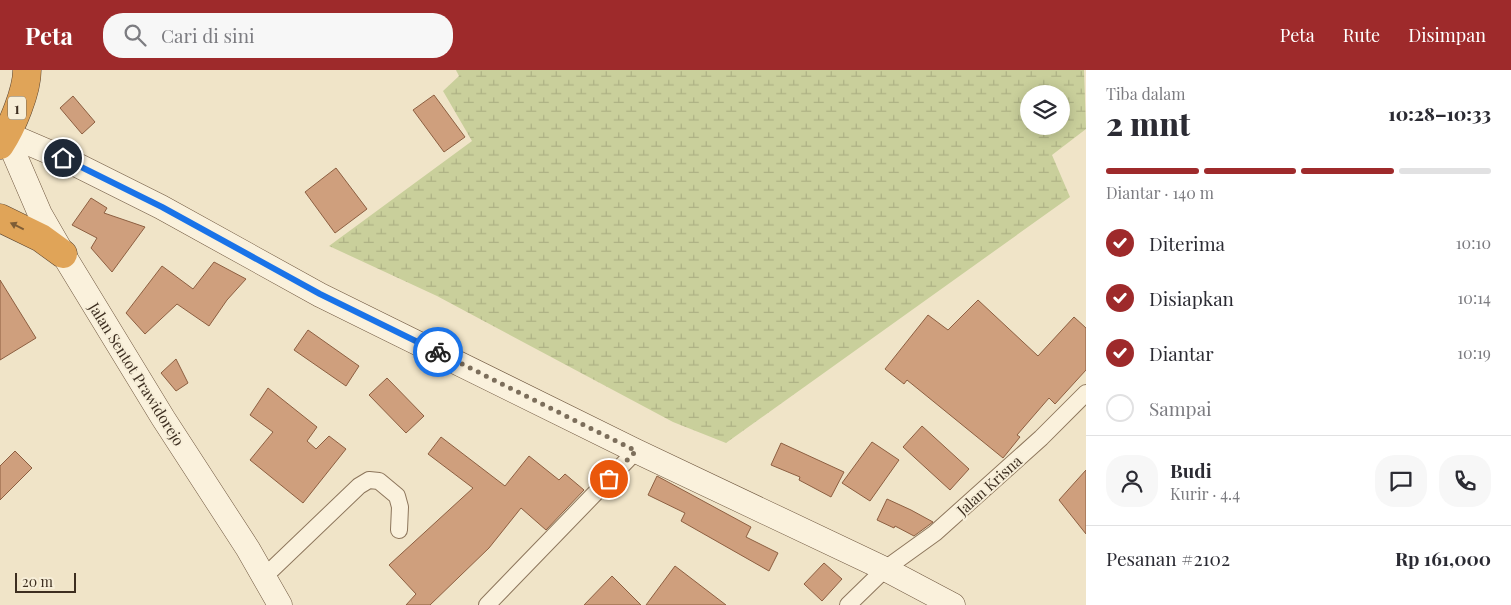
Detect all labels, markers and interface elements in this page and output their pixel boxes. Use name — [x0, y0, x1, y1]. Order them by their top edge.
search box — [103, 13, 453, 58]
text: Peta — [25, 19, 73, 51]
icon: search — [121, 21, 149, 49]
text: Cari di sini — [161, 22, 255, 48]
text: Peta — [1280, 23, 1315, 47]
text: Rute — [1343, 23, 1380, 47]
text: Disimpan — [1408, 23, 1486, 47]
text: Tiba dalam — [1106, 83, 1185, 104]
map controls — [1020, 85, 1070, 135]
button: layers — [1020, 85, 1070, 135]
road number: 1 — [8, 96, 26, 119]
text: 10:28–10:33 — [1388, 100, 1491, 126]
text: 2 mnt — [1106, 101, 1190, 144]
pin — [42, 137, 84, 179]
icon: home — [49, 144, 77, 172]
text: Diantar · 140 m — [1106, 182, 1214, 203]
one-way arrow — [10, 222, 24, 230]
icon: check — [1106, 229, 1134, 257]
text: Diterima — [1149, 230, 1225, 256]
text: 10:10 — [1456, 232, 1491, 253]
icon: check — [1106, 284, 1134, 312]
text: Disiapkan — [1149, 285, 1234, 311]
text: 10:14 — [1457, 287, 1491, 308]
street label: Jalan Sentot Prawidorejo — [84, 298, 189, 449]
courier — [413, 327, 463, 377]
icon: bike — [424, 338, 452, 366]
icon: check — [1106, 339, 1134, 367]
text: Diantar — [1149, 340, 1214, 366]
text: 10:19 — [1457, 342, 1491, 363]
text: Sampai — [1149, 395, 1212, 421]
street label: Jalan Krisna — [952, 450, 1026, 520]
button: person — [1106, 455, 1158, 507]
button: chat — [1375, 455, 1427, 507]
button: phone — [1439, 455, 1491, 507]
text: Budi — [1170, 457, 1212, 483]
pin — [588, 458, 630, 500]
icon: bag — [595, 465, 623, 493]
text: Kurir · 4.4 — [1170, 483, 1240, 504]
text: Pesanan #2102 — [1106, 545, 1230, 571]
text: Rp 161,000 — [1395, 545, 1491, 571]
scale bar — [15, 570, 76, 593]
text: 20 m — [22, 572, 53, 591]

